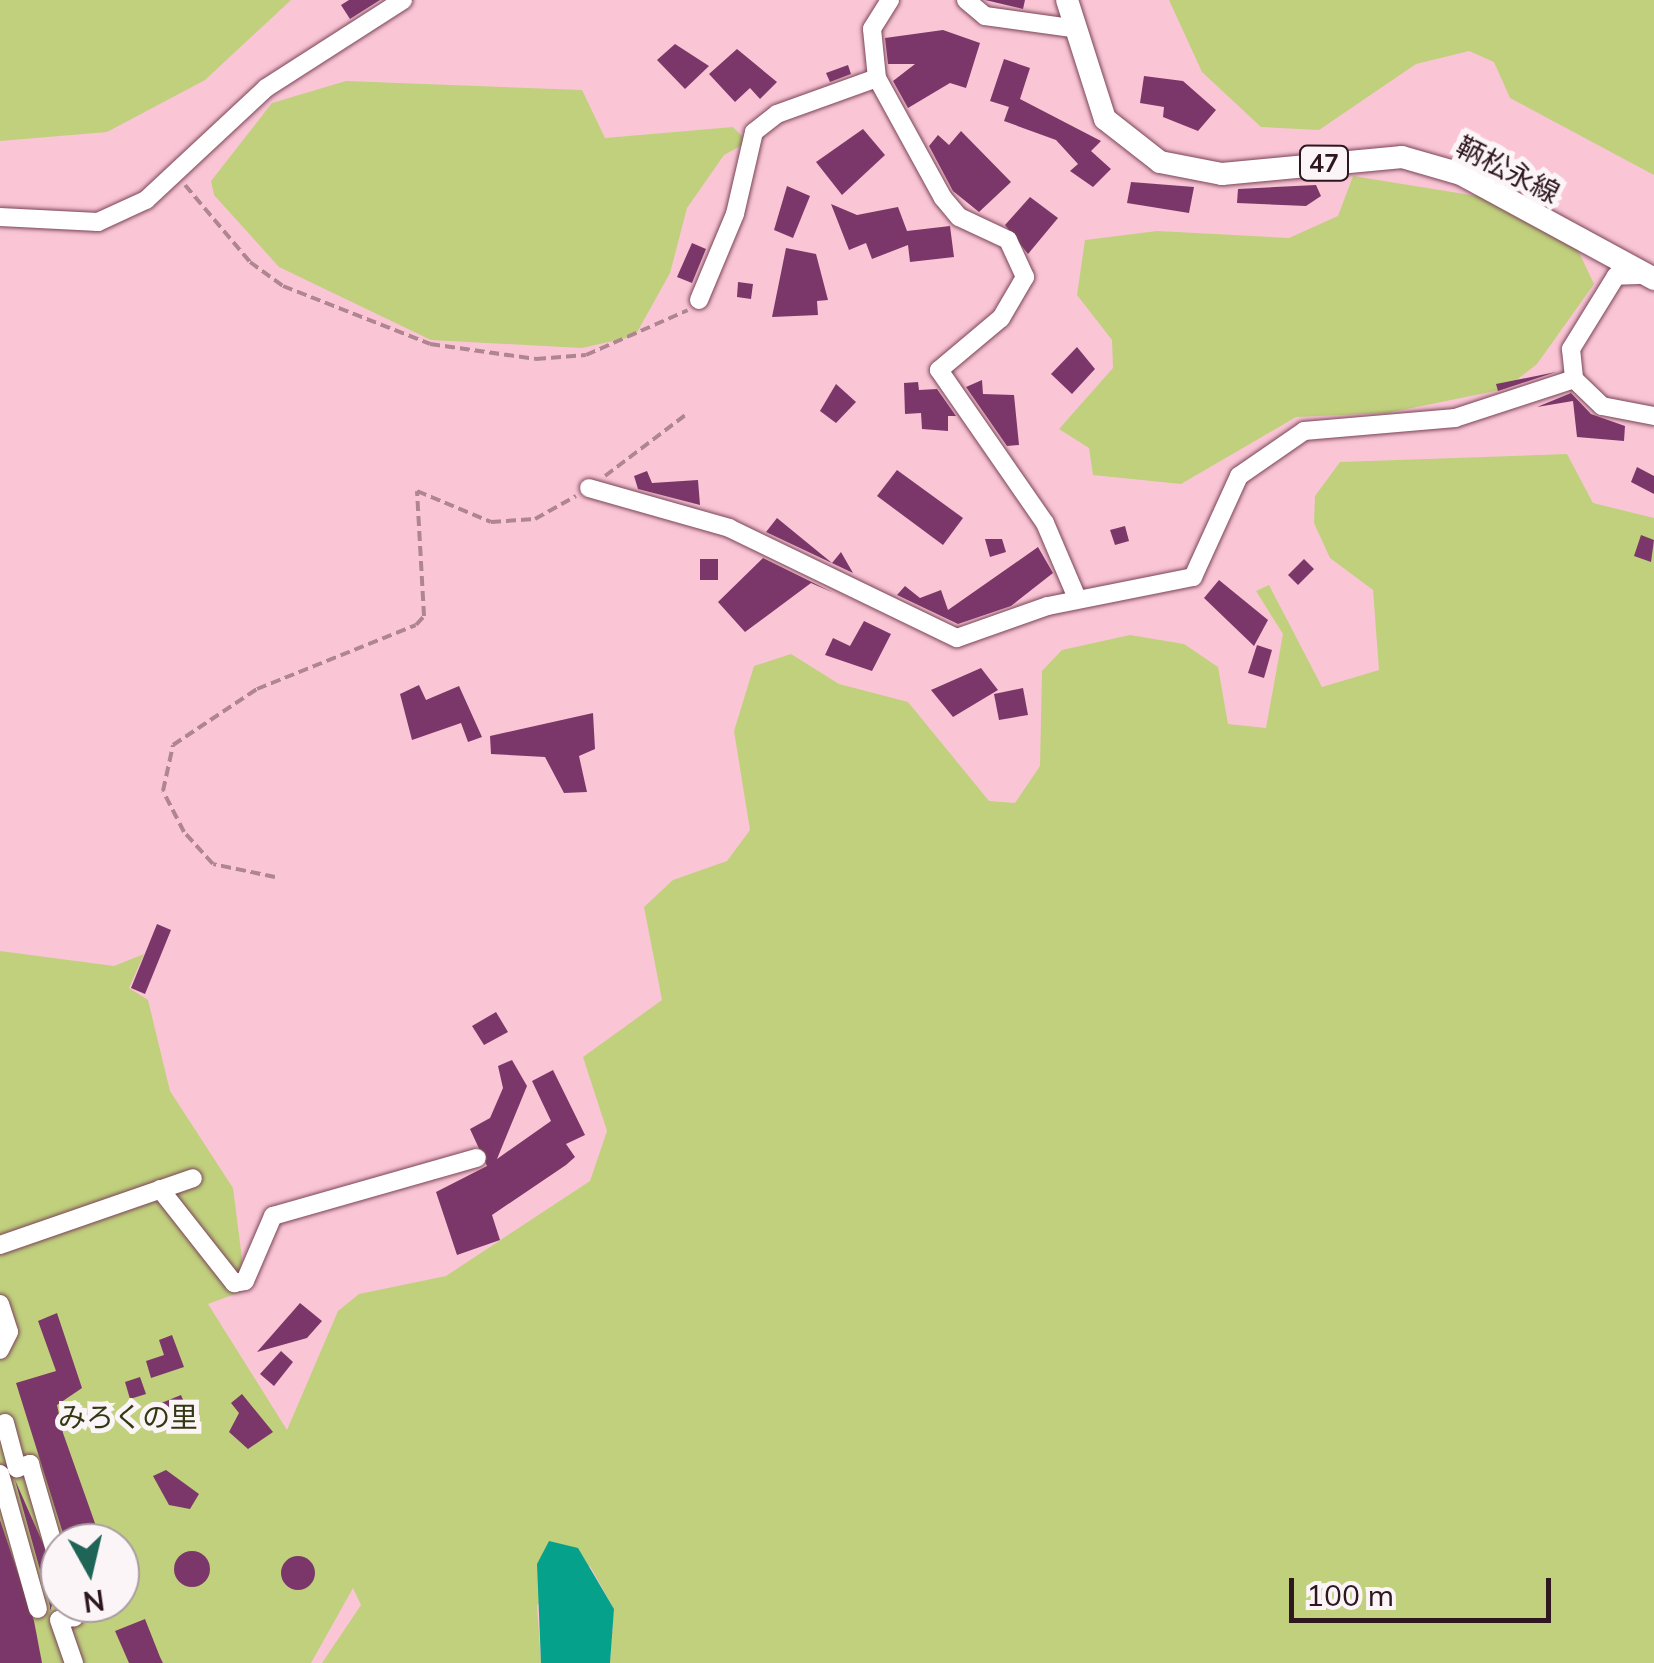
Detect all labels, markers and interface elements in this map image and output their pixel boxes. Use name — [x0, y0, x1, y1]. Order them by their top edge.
street label: 鞆松永線 — [1450, 130, 1566, 210]
road number: 47 — [1299, 143, 1349, 183]
park label: みろくの里 — [58, 1400, 198, 1434]
north arrow — [40, 1523, 140, 1623]
scale bar — [1294, 1558, 1556, 1620]
text: 100 m — [1306, 1576, 1394, 1614]
text: N — [81, 1582, 107, 1620]

